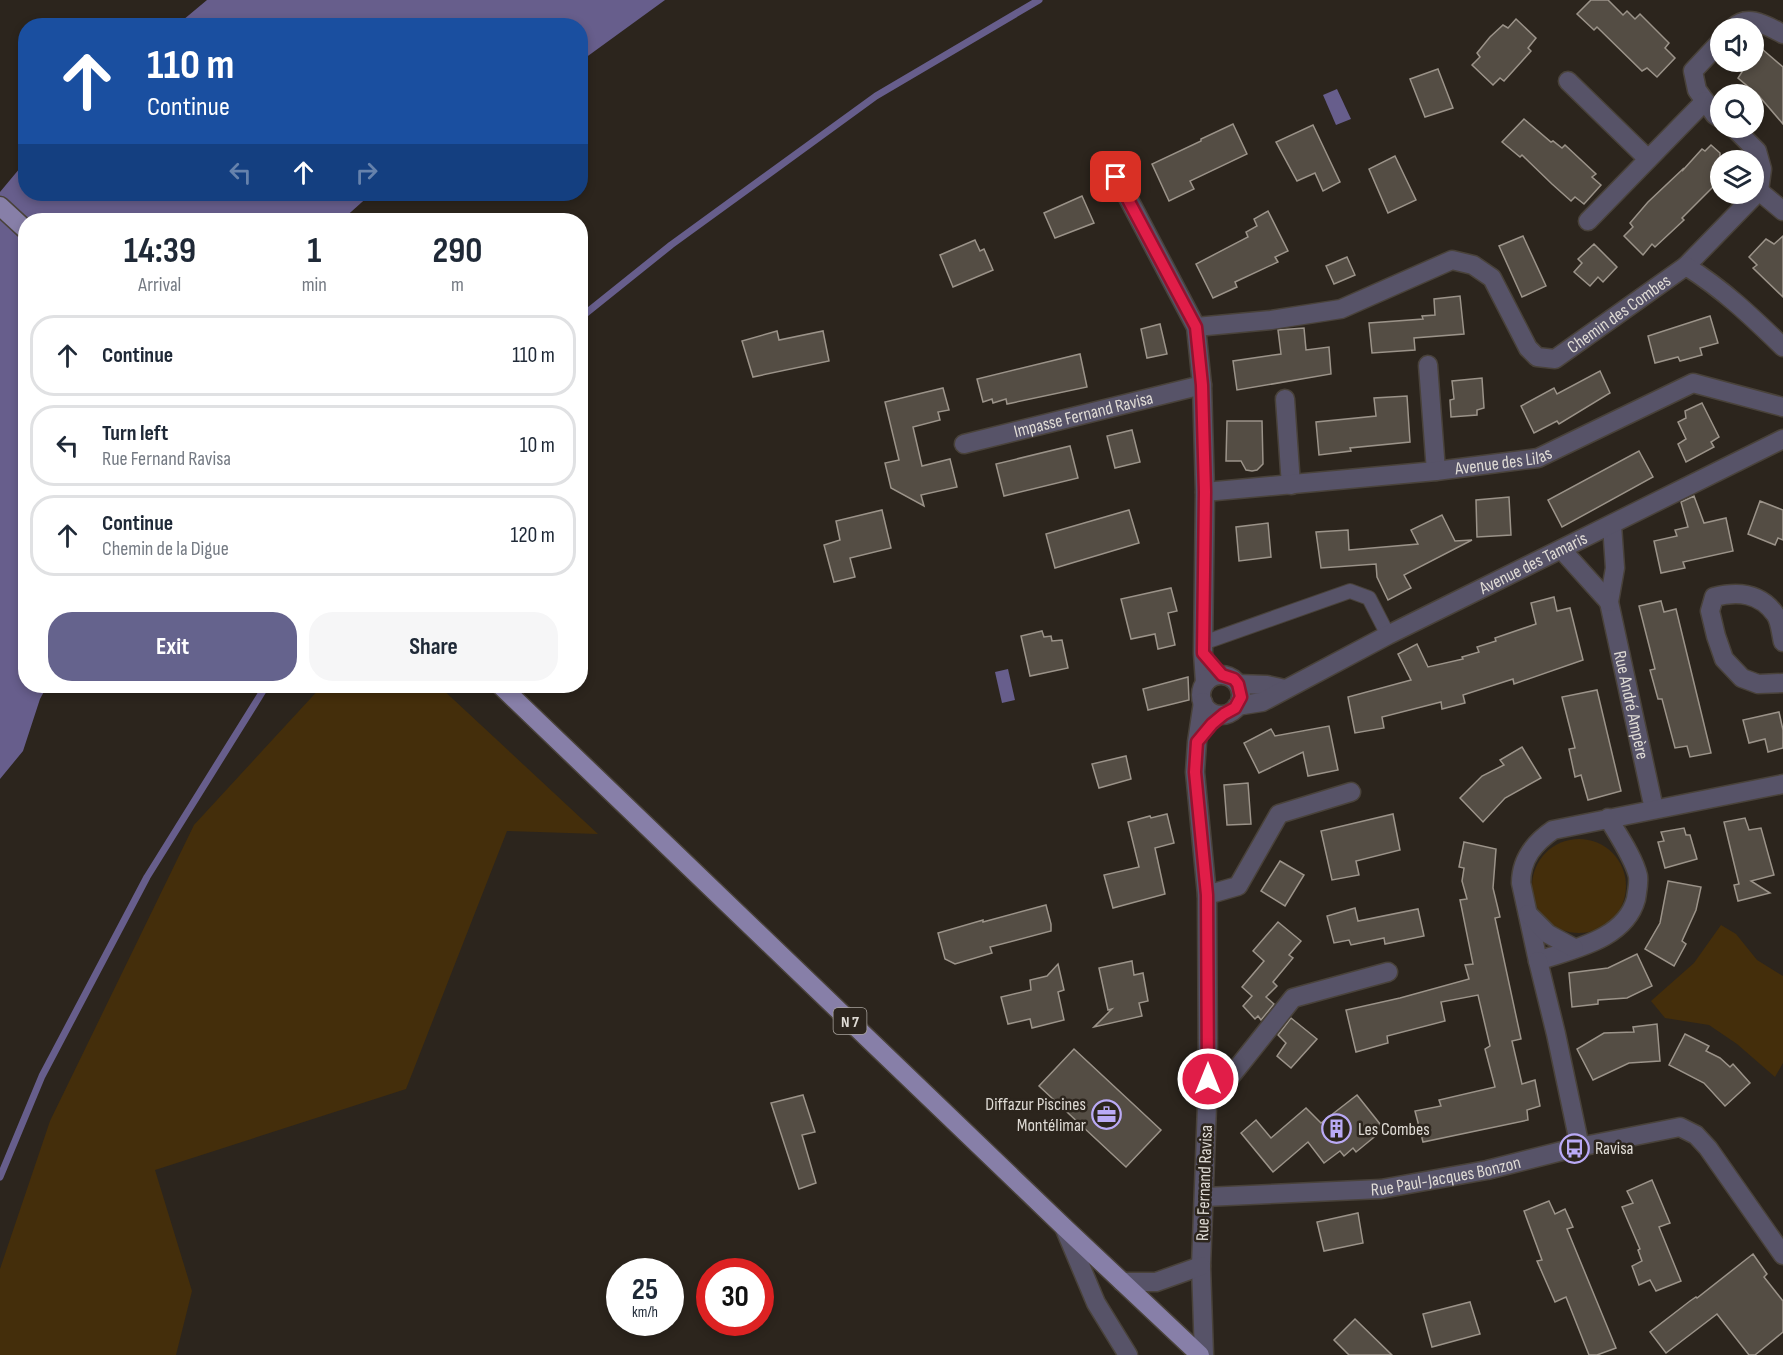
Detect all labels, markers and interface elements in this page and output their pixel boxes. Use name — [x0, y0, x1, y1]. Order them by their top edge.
map controls — [1710, 18, 1764, 204]
button: sound — [1710, 18, 1764, 72]
text: 110 m — [147, 40, 234, 91]
icon: ahead — [48, 42, 126, 120]
button: search — [1710, 84, 1764, 138]
text: Continue — [147, 91, 230, 123]
button: layers — [1710, 150, 1764, 204]
pin — [1090, 151, 1141, 202]
icon: left — [224, 156, 257, 189]
icon: ahead — [287, 156, 320, 189]
icon: right — [350, 156, 383, 189]
icon: arrive — [1099, 160, 1132, 193]
text: 14:39 — [124, 230, 196, 273]
text: 1 — [307, 230, 321, 273]
text: 290 — [432, 230, 482, 273]
street label: Chemin des Combes — [1563, 270, 1675, 358]
text: Arrival — [138, 273, 181, 297]
text: min — [302, 273, 327, 297]
text: m — [451, 273, 464, 297]
icon: ahead — [51, 339, 84, 372]
text: Continue — [102, 342, 173, 369]
text: 110 m — [512, 342, 555, 369]
street label: Impasse Fernand Ravisa — [1012, 388, 1155, 442]
text: Turn left — [102, 420, 168, 447]
icon: left — [51, 429, 84, 462]
text: 10 m — [520, 432, 555, 459]
street label: Avenue des Lilas — [1453, 443, 1556, 480]
text: Rue Fernand Ravisa — [102, 447, 231, 471]
text: Continue — [102, 510, 173, 537]
icon: ahead — [51, 519, 84, 552]
text: 120 m — [511, 522, 555, 549]
street label: Avenue des Tamaris — [1475, 528, 1591, 599]
text: Chemin de la Digue — [102, 537, 229, 561]
button: Exit — [48, 612, 297, 681]
button: Share — [309, 612, 558, 681]
street label: Rue André Ampère — [1609, 649, 1653, 761]
road number: N 7 — [834, 1008, 866, 1034]
position arrow — [1176, 1047, 1240, 1111]
place label: Diffazur Piscines Montélimar — [985, 1094, 1086, 1136]
office icon: Diffazur Piscines Montélimar — [1091, 1098, 1123, 1130]
building icon: Les Combes — [1321, 1113, 1353, 1145]
place label: Les Combes — [1358, 1119, 1430, 1140]
street label: Rue Fernand Ravisa — [1192, 1125, 1217, 1241]
bus stop icon: Ravisa — [1558, 1132, 1590, 1164]
place label: Ravisa — [1595, 1138, 1634, 1159]
street label: Rue Paul-Jacques Bonzon — [1370, 1152, 1523, 1200]
speed limit sign: 30 — [696, 1258, 774, 1336]
text: 25 — [632, 1272, 658, 1308]
text: km/h — [632, 1303, 658, 1322]

